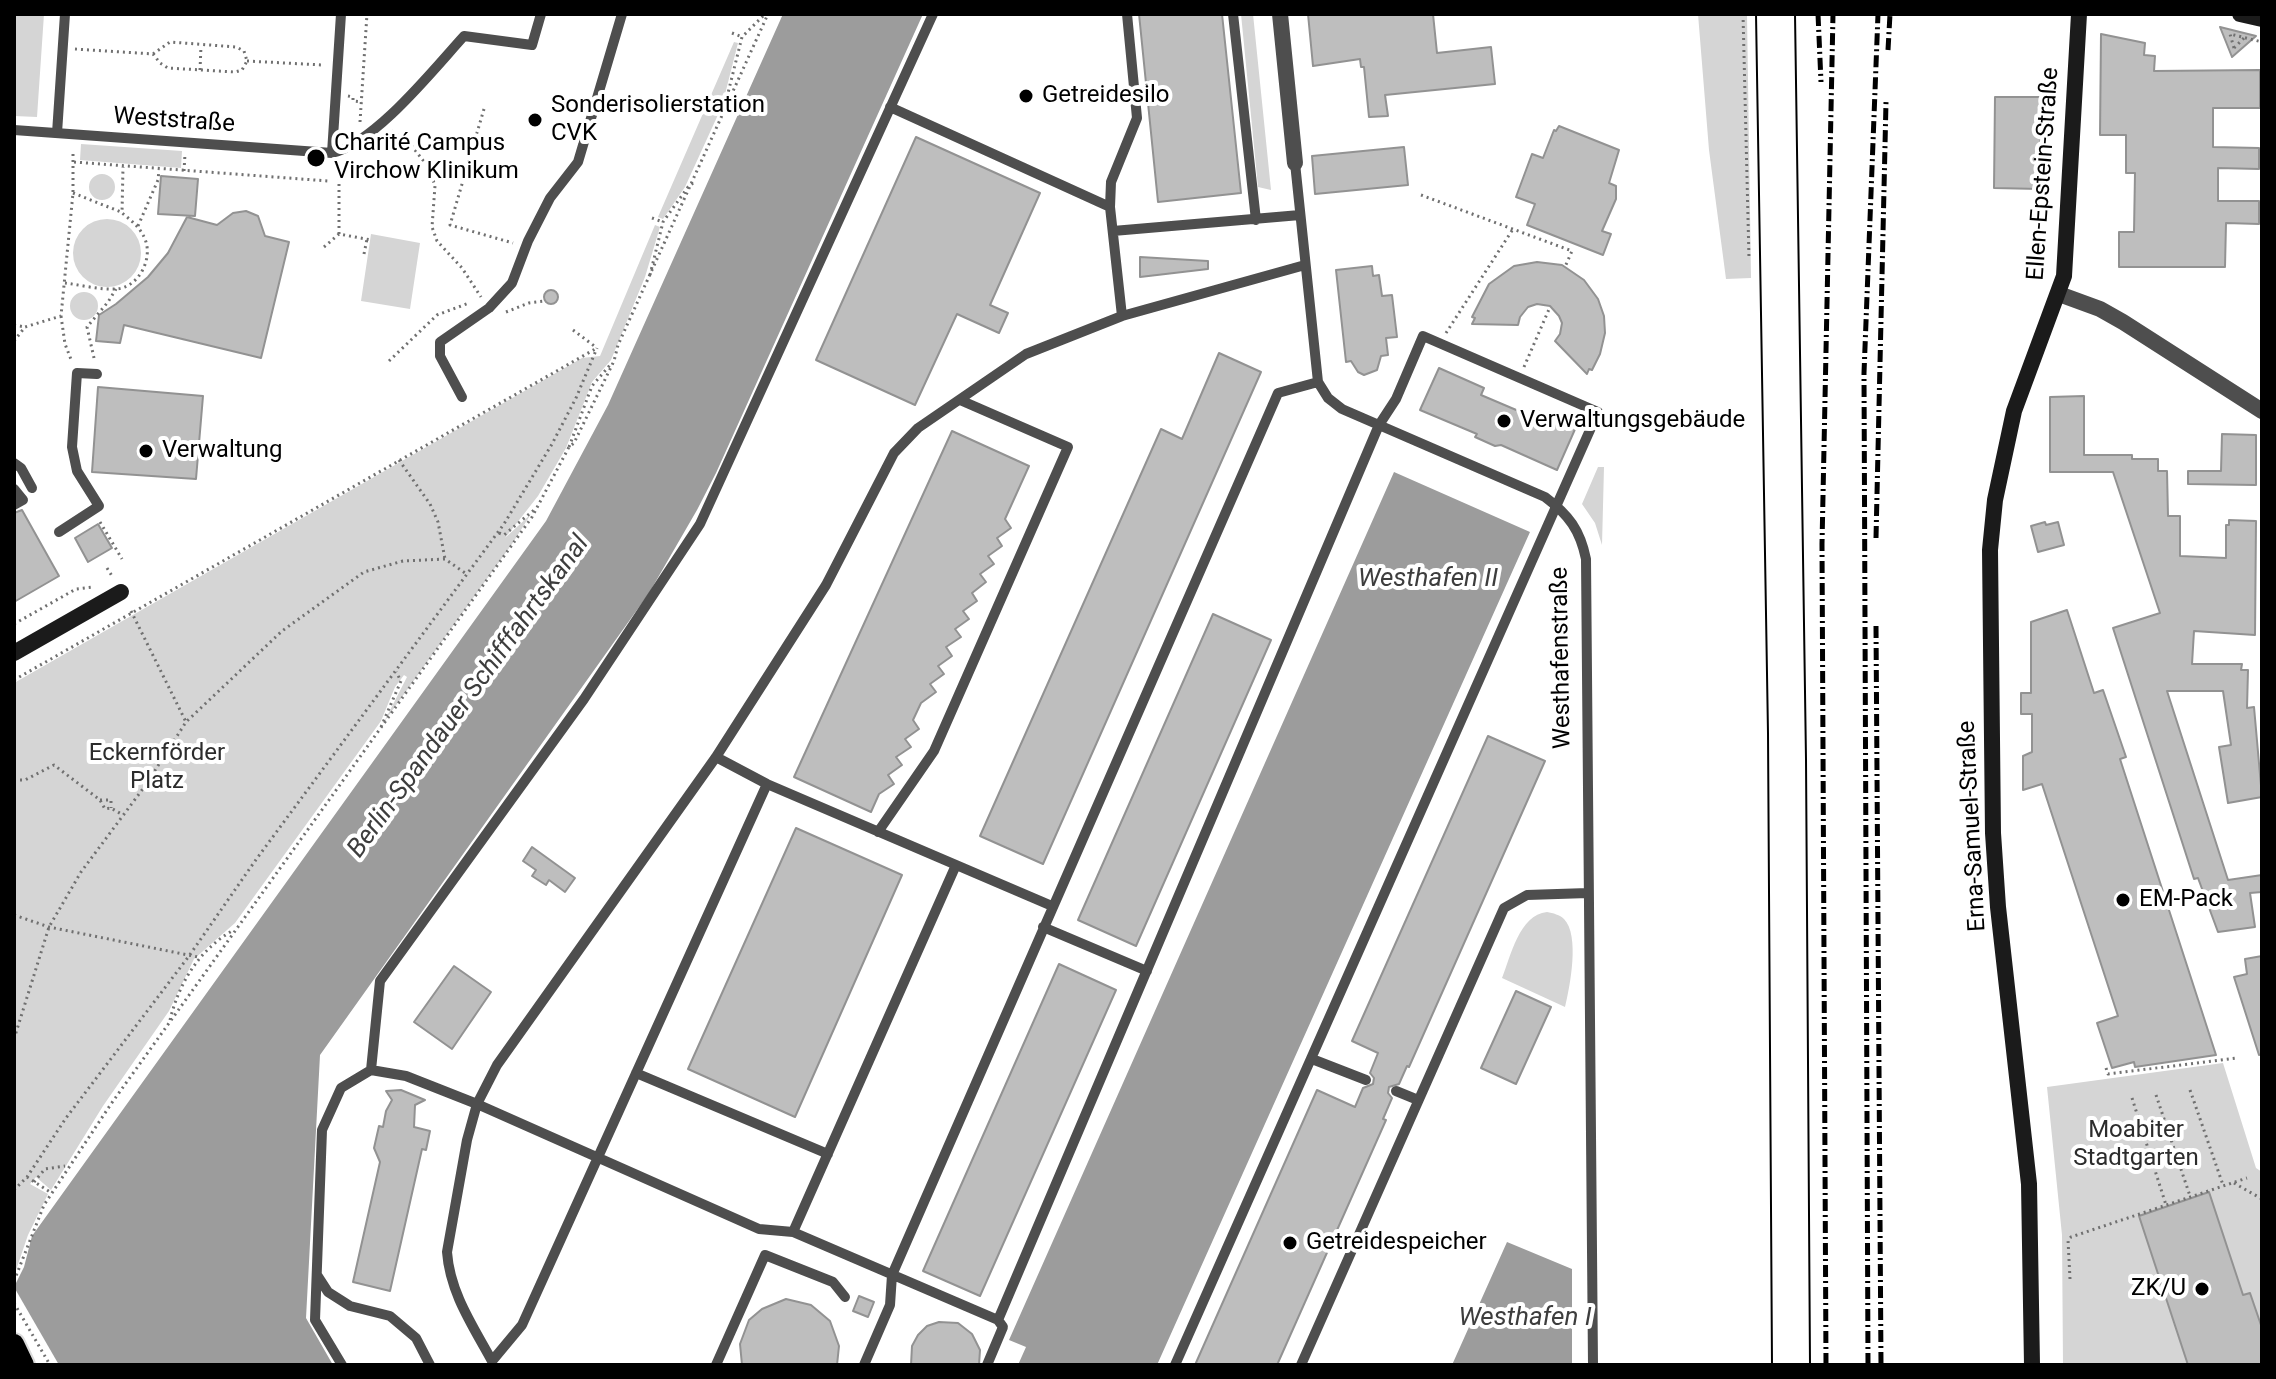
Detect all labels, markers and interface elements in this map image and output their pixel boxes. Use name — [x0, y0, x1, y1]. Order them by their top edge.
street label: Ellen-Epstein-Straße — [2022, 66, 2066, 282]
place label: Getreidesilo — [1042, 82, 1169, 110]
marker: Getreidesilo — [1017, 87, 1035, 105]
place label: Sonderisolierstation CVK — [551, 92, 765, 148]
street label: Weststraße — [112, 102, 236, 140]
marker: Sonderisolierstation CVK — [526, 111, 544, 129]
place label: Charité Campus Virchow Klinikum — [334, 130, 519, 186]
marker: Charité Campus Virchow Klinikum — [305, 147, 327, 169]
place label: Verwaltungsgebäude — [1520, 407, 1745, 435]
marker: Verwaltungsgebäude — [1495, 412, 1513, 430]
place label: Verwaltung — [162, 437, 283, 465]
marker: Verwaltung — [137, 442, 155, 460]
water label: Berlin-Spandauer Schifffahrtskanal — [342, 530, 596, 864]
water label: Westhafen II — [1358, 563, 1498, 595]
street label: Westhafenstraße — [1546, 567, 1578, 749]
street label: Erna-Samuel-Straße — [1953, 720, 1993, 932]
park label: Eckernförder Platz — [89, 740, 225, 796]
place label: EM-Pack — [2139, 886, 2233, 914]
marker: EM-Pack — [2114, 891, 2132, 909]
park label: Moabiter Stadtgarten — [2073, 1117, 2199, 1173]
place label: Getreidespeicher — [1306, 1229, 1487, 1257]
marker: Getreidespeicher — [1281, 1234, 1299, 1252]
place label: ZK/U — [2131, 1275, 2186, 1303]
marker: ZK/U — [2193, 1280, 2211, 1298]
water label: Westhafen I — [1458, 1302, 1592, 1334]

